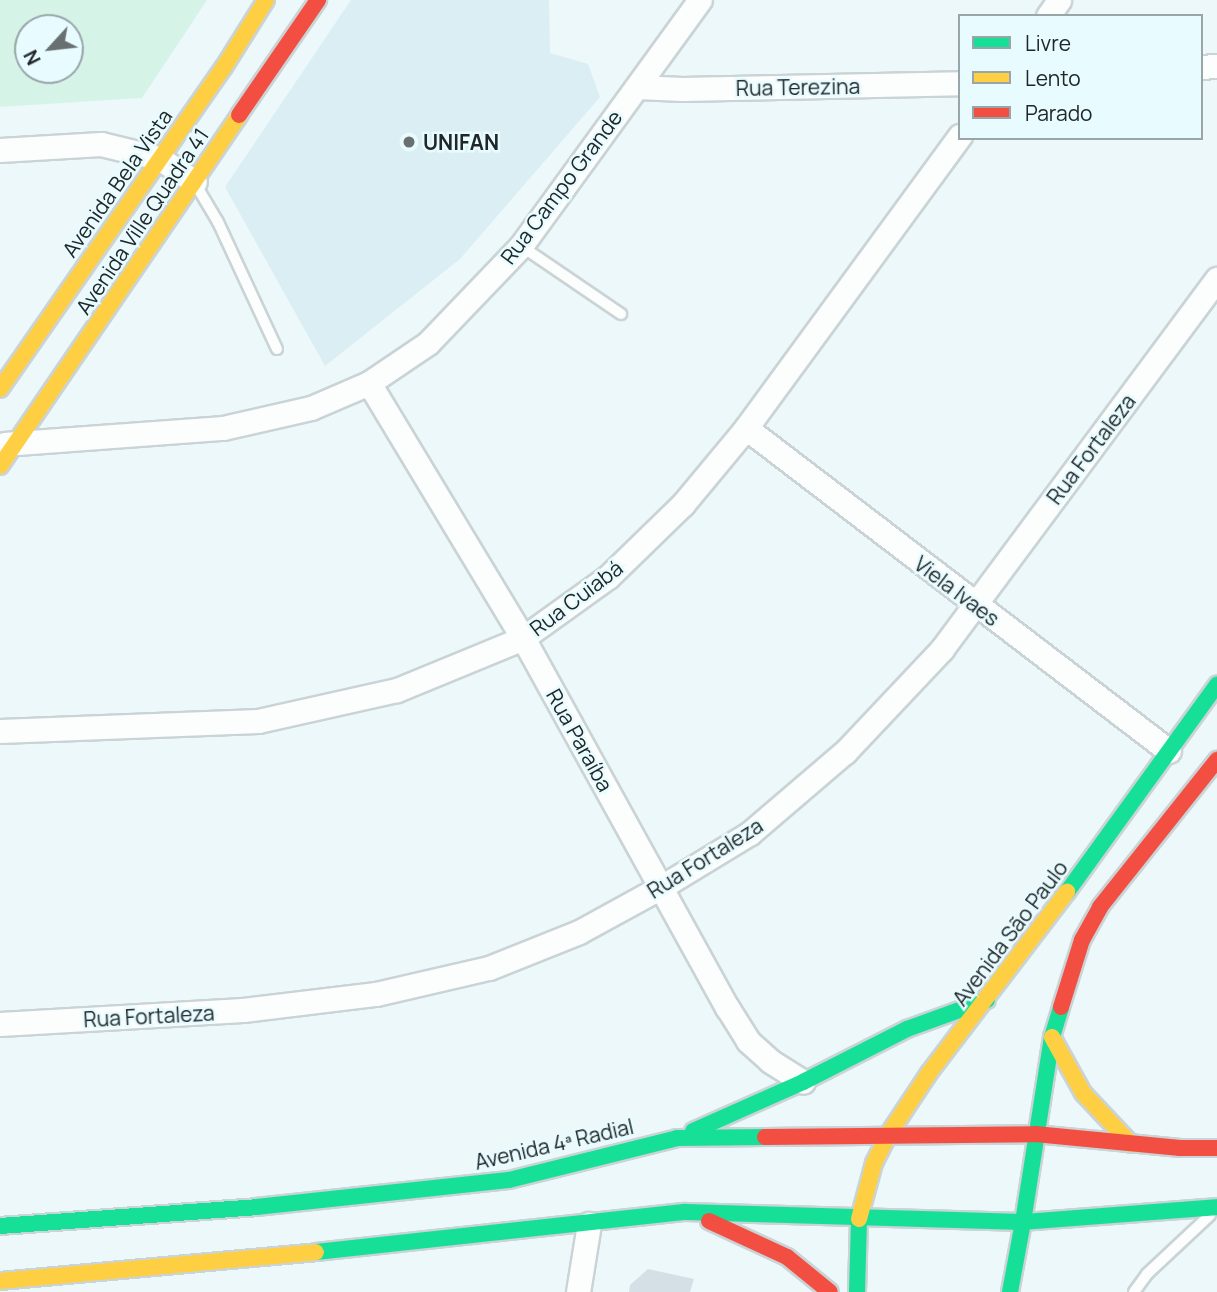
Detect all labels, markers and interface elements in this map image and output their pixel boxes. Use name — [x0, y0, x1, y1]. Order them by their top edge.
north arrow — [14, 14, 84, 84]
legend — [958, 14, 1203, 140]
text: Livre — [1025, 29, 1071, 57]
text: N — [17, 46, 47, 70]
text: Lento — [1025, 64, 1081, 92]
street label: Rua Terezina — [736, 73, 860, 101]
text: Parado — [1025, 99, 1093, 127]
street label: Avenida Bela Vista — [57, 104, 177, 262]
street label: Rua Campo Grande — [495, 105, 627, 269]
street label: Avenida Ville Quadra 41 — [70, 123, 214, 319]
place label: UNIFAN — [423, 129, 499, 155]
marker: UNIFAN — [401, 134, 417, 150]
street label: Rua Fortaleza — [1041, 389, 1141, 509]
street label: Viela Ivaes — [909, 551, 1005, 631]
street label: Rua Cuiabá — [525, 555, 627, 641]
street label: Rua Paraíba — [542, 684, 618, 796]
street label: Rua Fortaleza — [643, 813, 767, 903]
street label: Avenida São Paulo — [947, 855, 1073, 1011]
street label: Rua Fortaleza — [83, 1000, 215, 1032]
street label: Avenida 4ª Radial — [472, 1113, 636, 1175]

